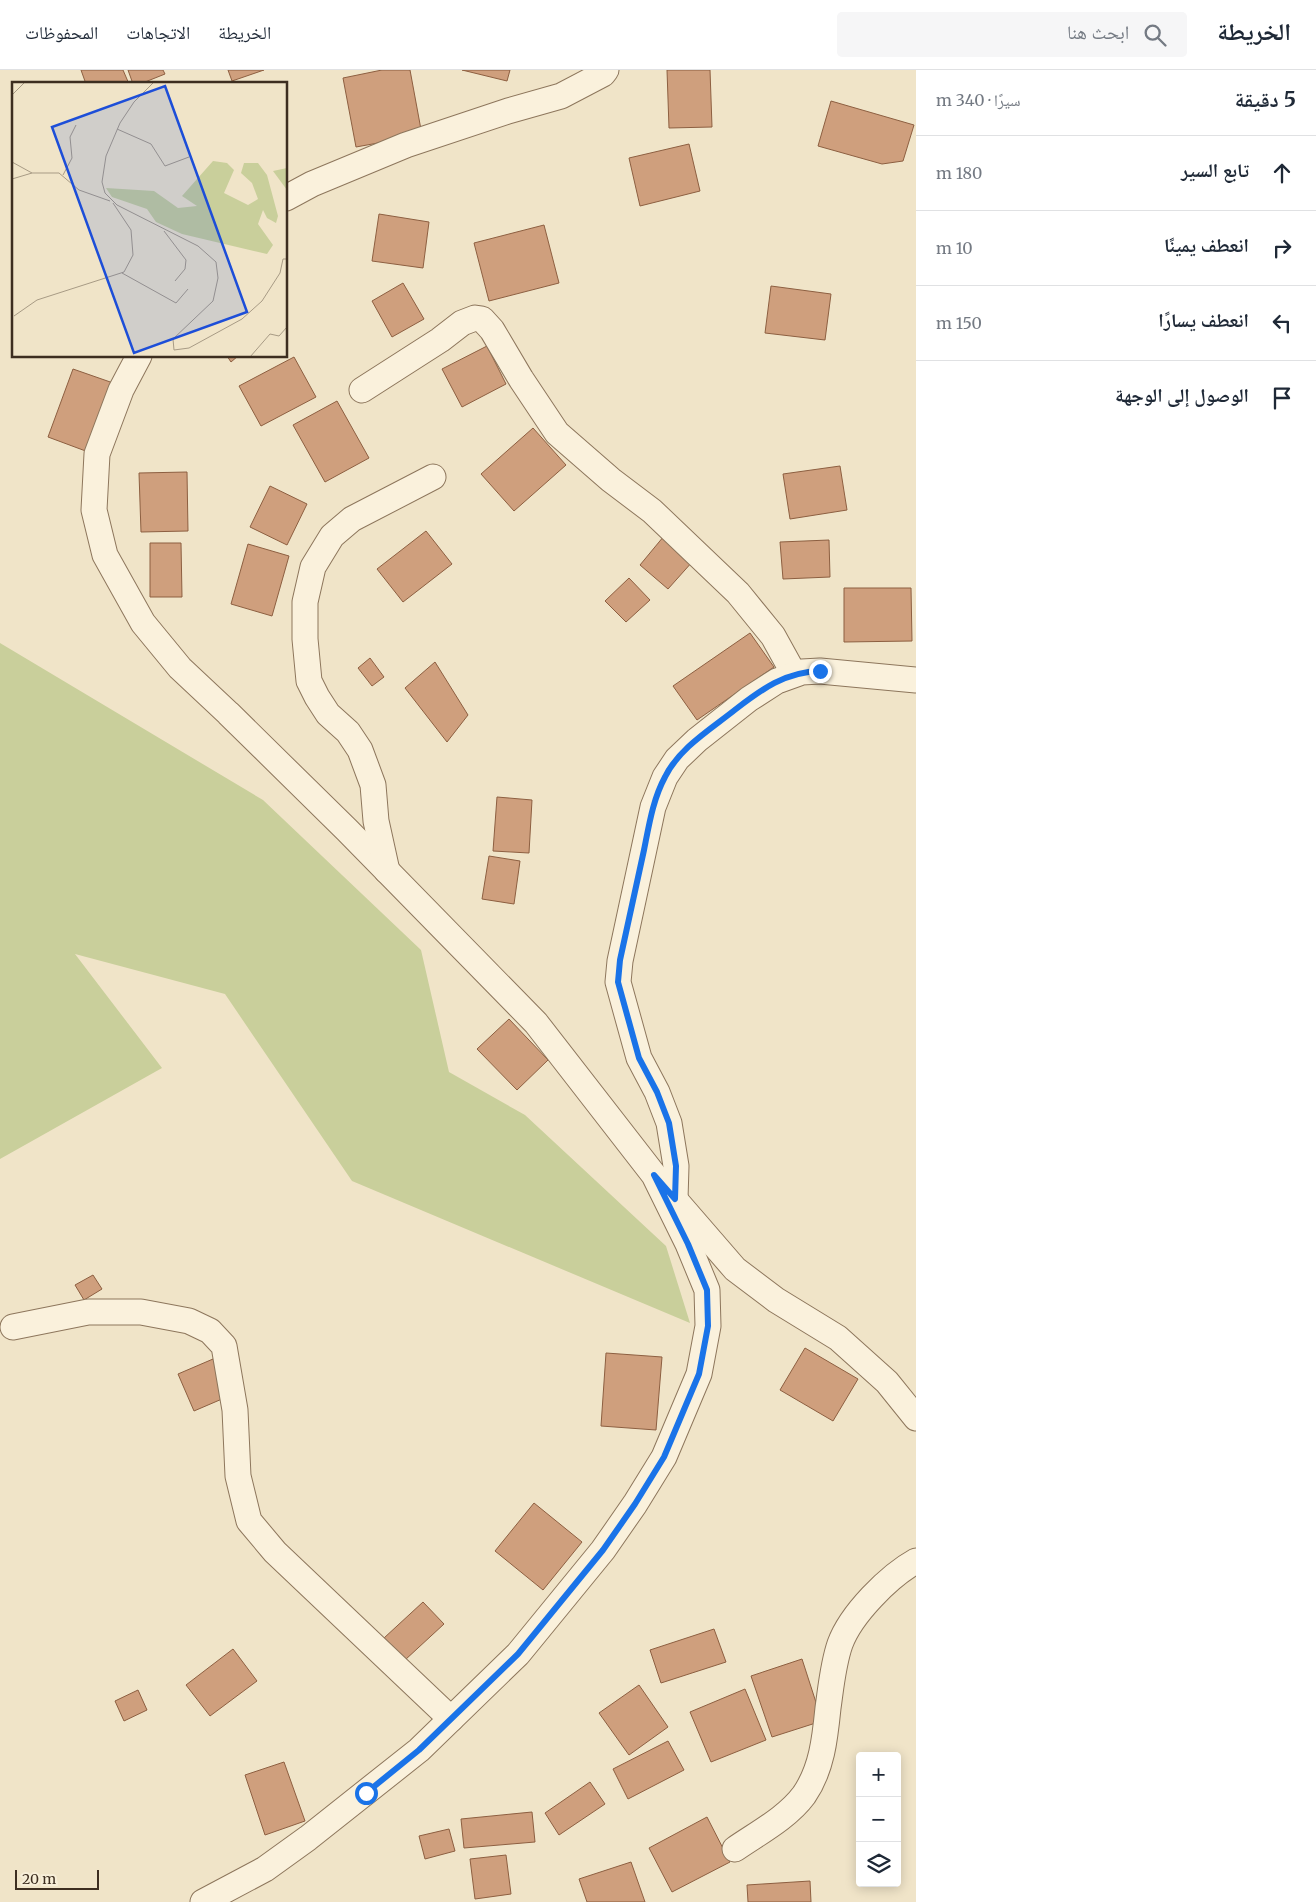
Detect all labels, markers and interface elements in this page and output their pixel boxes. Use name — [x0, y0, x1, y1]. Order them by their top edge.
search box — [837, 12, 1187, 57]
text: الخريطة — [1217, 16, 1291, 47]
text: ابحث هنا — [1067, 20, 1129, 44]
text: المحفوظات — [25, 21, 98, 44]
text: الاتجاهات — [126, 21, 190, 44]
text: الخريطة — [218, 21, 271, 44]
icon: search — [1141, 21, 1169, 49]
inset map — [12, 82, 288, 358]
text: 5 دقيقة — [1235, 86, 1296, 113]
text: سيرًا · 340 m — [936, 90, 1021, 110]
text: تابع السير — [1181, 158, 1249, 182]
icon: ahead — [1268, 159, 1296, 187]
text: 180 m — [936, 163, 982, 183]
text: انعطف يمينًا — [1164, 233, 1249, 257]
icon: right — [1268, 234, 1296, 262]
text: 10 m — [936, 238, 973, 258]
text: انعطف يسارًا — [1158, 308, 1249, 332]
icon: left — [1268, 309, 1296, 337]
text: 150 m — [936, 313, 982, 333]
text: الوصول إلى الوجهة — [1115, 383, 1249, 407]
icon: arrive — [1268, 384, 1296, 412]
route end — [809, 660, 832, 683]
map controls — [856, 1752, 901, 1887]
button: + — [856, 1752, 901, 1797]
route start — [355, 1782, 378, 1805]
button: − — [856, 1797, 901, 1842]
button: layers — [856, 1842, 901, 1887]
scale bar — [15, 1867, 99, 1890]
text: 20 m — [22, 1870, 56, 1888]

